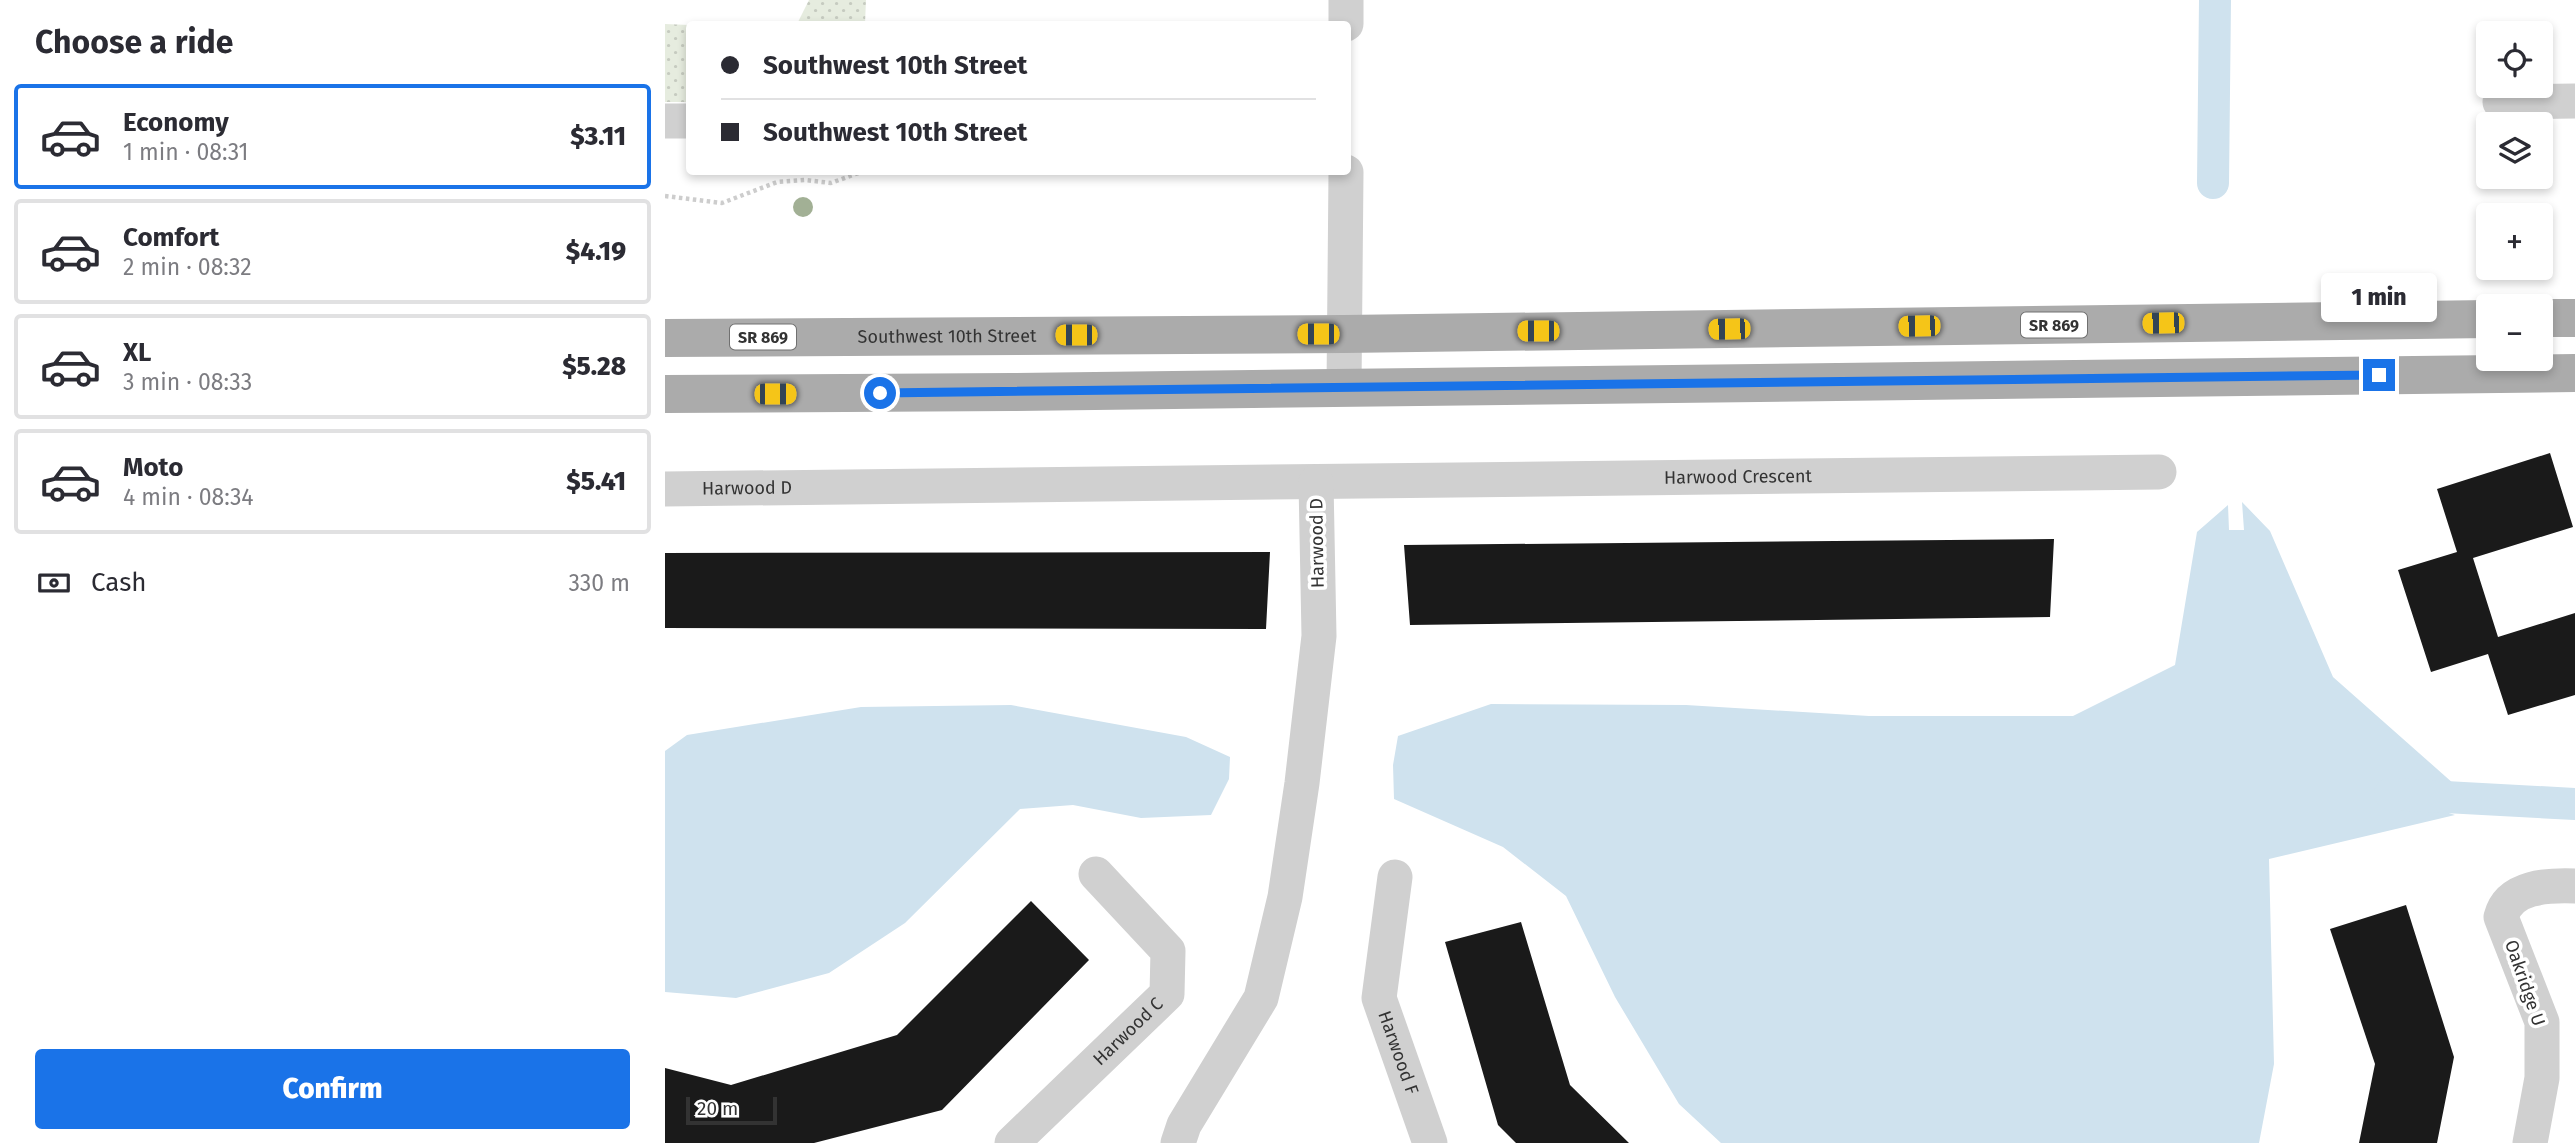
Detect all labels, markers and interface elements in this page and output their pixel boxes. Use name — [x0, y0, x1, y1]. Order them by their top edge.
map controls — [2476, 21, 2553, 371]
button: locate — [2476, 21, 2553, 98]
text: Choose a ride — [35, 23, 233, 61]
text: Southwest 10th Street — [763, 50, 1027, 81]
icon: car — [39, 105, 102, 168]
text: Economy — [123, 107, 229, 138]
button: layers — [2476, 112, 2553, 189]
text: Southwest 10th Street — [763, 117, 1027, 148]
text: $3.11 — [570, 121, 626, 152]
text: 1 min · 08:31 — [123, 138, 249, 166]
button: + — [2476, 203, 2553, 280]
icon: car — [39, 220, 102, 283]
text: Comfort — [123, 222, 219, 253]
text: $4.19 — [566, 236, 626, 267]
text: 2 min · 08:32 — [123, 253, 252, 281]
callout: 1 min — [2321, 274, 2437, 322]
text: 1 min — [2351, 283, 2407, 311]
button: − — [2476, 294, 2553, 371]
road number: SR 869 — [2021, 312, 2087, 338]
car — [2142, 312, 2185, 334]
car — [1898, 315, 1941, 337]
car — [1708, 318, 1751, 340]
car — [1518, 321, 1560, 342]
road number: SR 869 — [730, 324, 796, 350]
car — [1298, 324, 1340, 345]
street label: Southwest 10th Street — [858, 325, 1037, 348]
car — [1056, 325, 1098, 346]
icon: car — [39, 335, 102, 398]
text: XL — [123, 337, 151, 368]
text: $5.28 — [562, 351, 626, 382]
route end — [2363, 359, 2395, 391]
text: 3 min · 08:33 — [123, 368, 252, 396]
route start — [864, 377, 896, 409]
car — [755, 384, 797, 405]
icon: car — [39, 450, 102, 513]
text: Moto — [123, 452, 183, 483]
street label: Harwood Crescent — [1664, 465, 1813, 489]
text: $5.41 — [566, 466, 626, 497]
street label: Harwood D — [702, 477, 792, 500]
text: 4 min · 08:34 — [123, 483, 254, 511]
street label: Harwood D — [1305, 498, 1329, 588]
icon: cash — [35, 564, 73, 602]
text: Cash — [91, 567, 147, 598]
text: 330 m — [568, 569, 630, 597]
street label: Oakridge U — [2500, 937, 2550, 1029]
street label: Harwood C — [1089, 993, 1168, 1070]
street label: Harwood F — [1373, 1008, 1423, 1098]
button: Confirm — [35, 1049, 630, 1129]
scale bar — [686, 1094, 777, 1126]
text: 20 m — [697, 1097, 738, 1120]

